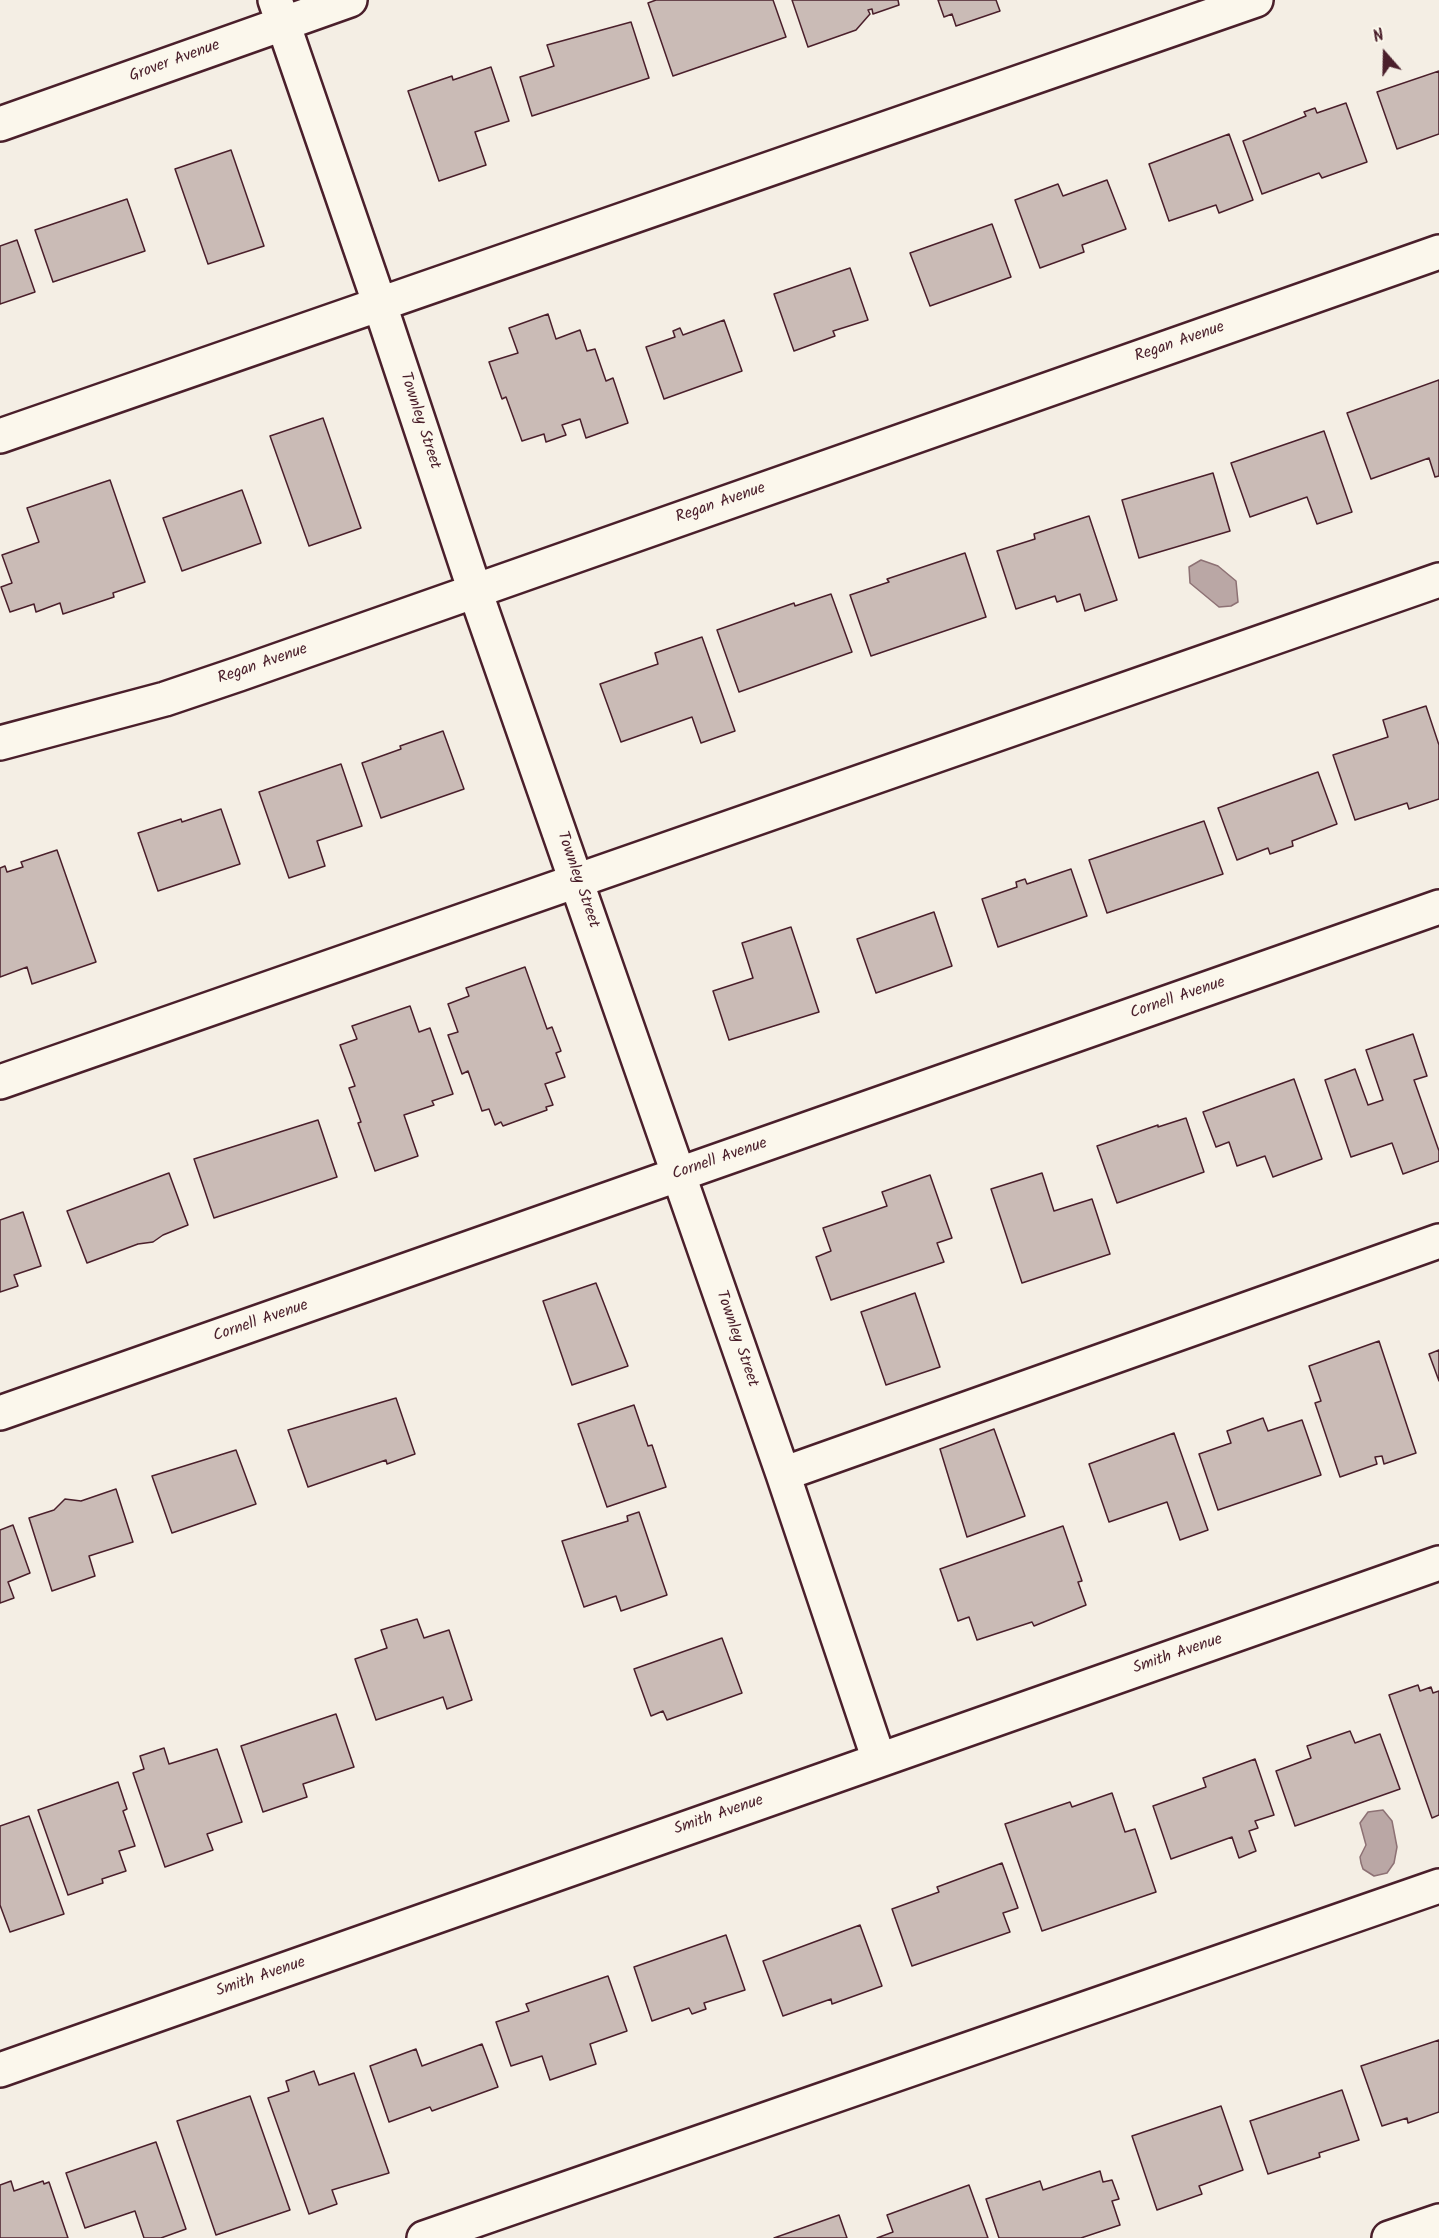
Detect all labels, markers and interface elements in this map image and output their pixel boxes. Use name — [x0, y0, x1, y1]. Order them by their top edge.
text: N — [1370, 23, 1388, 50]
north arrow — [1355, 24, 1415, 84]
street label: Grover Avenue — [127, 37, 223, 87]
street label: Regan Avenue — [1133, 319, 1227, 367]
street label: Townley Street — [394, 370, 444, 472]
street label: Regan Avenue — [674, 480, 768, 528]
street label: Regan Avenue — [216, 641, 310, 689]
street label: Townley Street — [552, 829, 602, 931]
street label: Cornell Avenue — [1128, 974, 1228, 1024]
street label: Cornell Avenue — [670, 1135, 770, 1185]
street label: Townley Street — [711, 1288, 761, 1390]
street label: Cornell Avenue — [211, 1297, 311, 1347]
street label: Smith Avenue — [1131, 1631, 1225, 1679]
street label: Smith Avenue — [672, 1792, 766, 1840]
street label: Smith Avenue — [214, 1954, 308, 2002]

